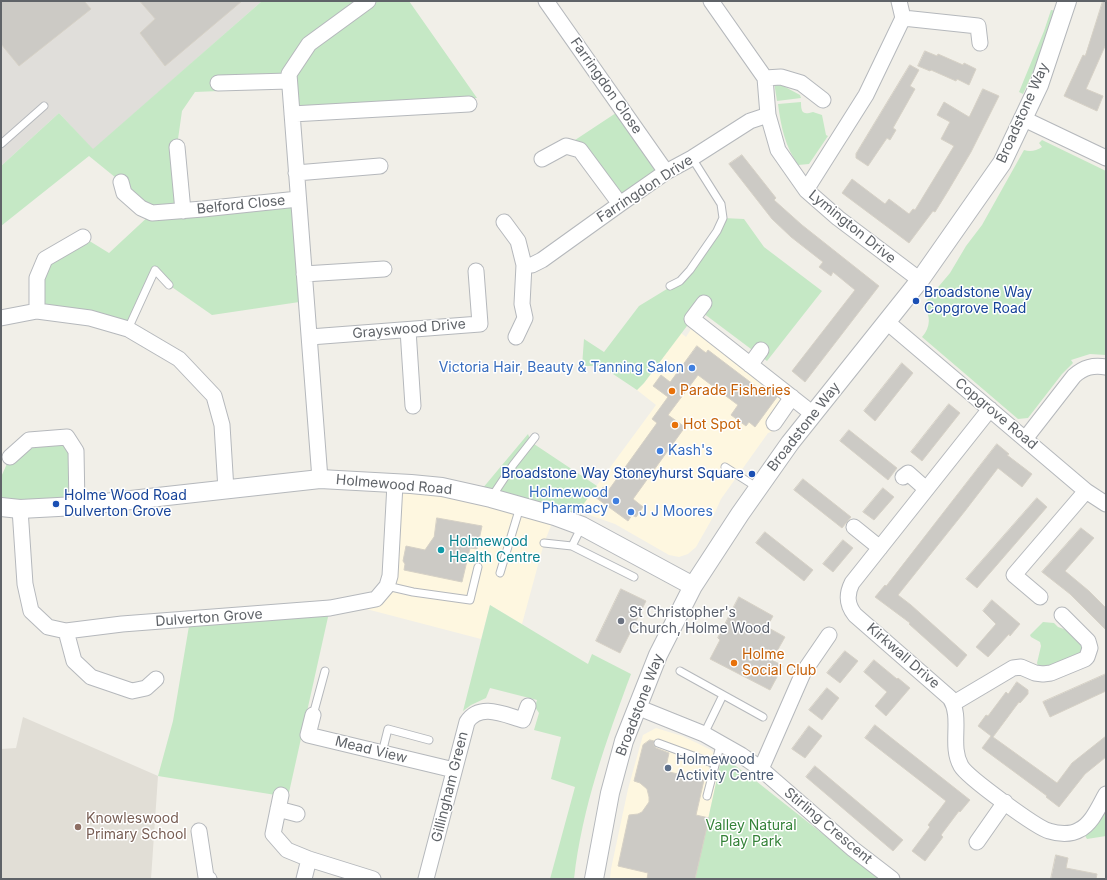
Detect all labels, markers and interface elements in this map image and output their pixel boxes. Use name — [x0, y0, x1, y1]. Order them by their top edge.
street label: Farringdon Close — [566, 35, 646, 137]
street label: Broadstone Way — [993, 60, 1053, 166]
street label: Farringdon Drive — [594, 152, 696, 226]
street label: Lymington Drive — [805, 187, 899, 267]
street label: Belford Close — [196, 192, 286, 218]
place label: Broadstone Way Copgrove Road — [924, 285, 1032, 318]
marker: Broadstone Way Copgrove Road — [911, 296, 921, 306]
street label: Grayswood Drive — [352, 316, 466, 342]
place label: Victoria Hair, Beauty & Tanning Salon — [439, 360, 684, 376]
marker: Victoria Hair, Beauty & Tanning Salon — [687, 363, 697, 373]
street label: Copgrove Road — [951, 375, 1041, 453]
street label: Broadstone Way — [764, 379, 844, 475]
place label: Parade Fisheries — [680, 383, 791, 399]
marker: Parade Fisheries — [667, 386, 677, 396]
place label: Hot Spot — [683, 417, 741, 433]
marker: Hot Spot — [670, 420, 680, 430]
place label: Kash's — [668, 443, 713, 459]
marker: Kash's — [655, 446, 665, 456]
place label: Broadstone Way Stoneyhurst Square — [501, 466, 744, 482]
marker: Broadstone Way Stoneyhurst Square — [747, 469, 757, 479]
street label: Holmewood Road — [335, 472, 453, 498]
place label: Holmewood Pharmacy — [529, 485, 608, 518]
place label: Holme Wood Road Dulverton Grove — [64, 488, 187, 520]
marker: Holmewood Pharmacy — [611, 496, 621, 506]
marker: Holme Wood Road Dulverton Grove — [51, 499, 61, 509]
place label: J J Moores — [639, 504, 713, 520]
marker: J J Moores — [626, 507, 636, 517]
place label: Holmewood Health Centre — [449, 534, 540, 566]
marker: Holmewood Health Centre — [436, 545, 446, 555]
place label: St Christopher's Church, Holme Wood — [629, 605, 770, 638]
street label: Dulverton Grove — [155, 606, 263, 630]
marker: St Christopher's Church, Holme Wood — [616, 616, 626, 626]
street label: Kirkwall Drive — [863, 620, 943, 692]
place label: Holme Social Club — [742, 647, 816, 680]
street label: Broadstone Way — [613, 651, 667, 759]
marker: Holme Social Club — [729, 658, 739, 668]
street label: Gillingham Green — [428, 730, 472, 844]
street label: Mead View — [333, 733, 409, 767]
place label: Holmewood Activity Centre — [676, 752, 774, 784]
marker: Holmewood Activity Centre — [663, 763, 673, 773]
street label: Stirling Crescent — [781, 784, 875, 868]
place label: Knowleswood Primary School — [86, 811, 187, 844]
park label: Valley Natural Play Park — [705, 818, 797, 850]
marker: Knowleswood Primary School — [73, 822, 83, 832]

